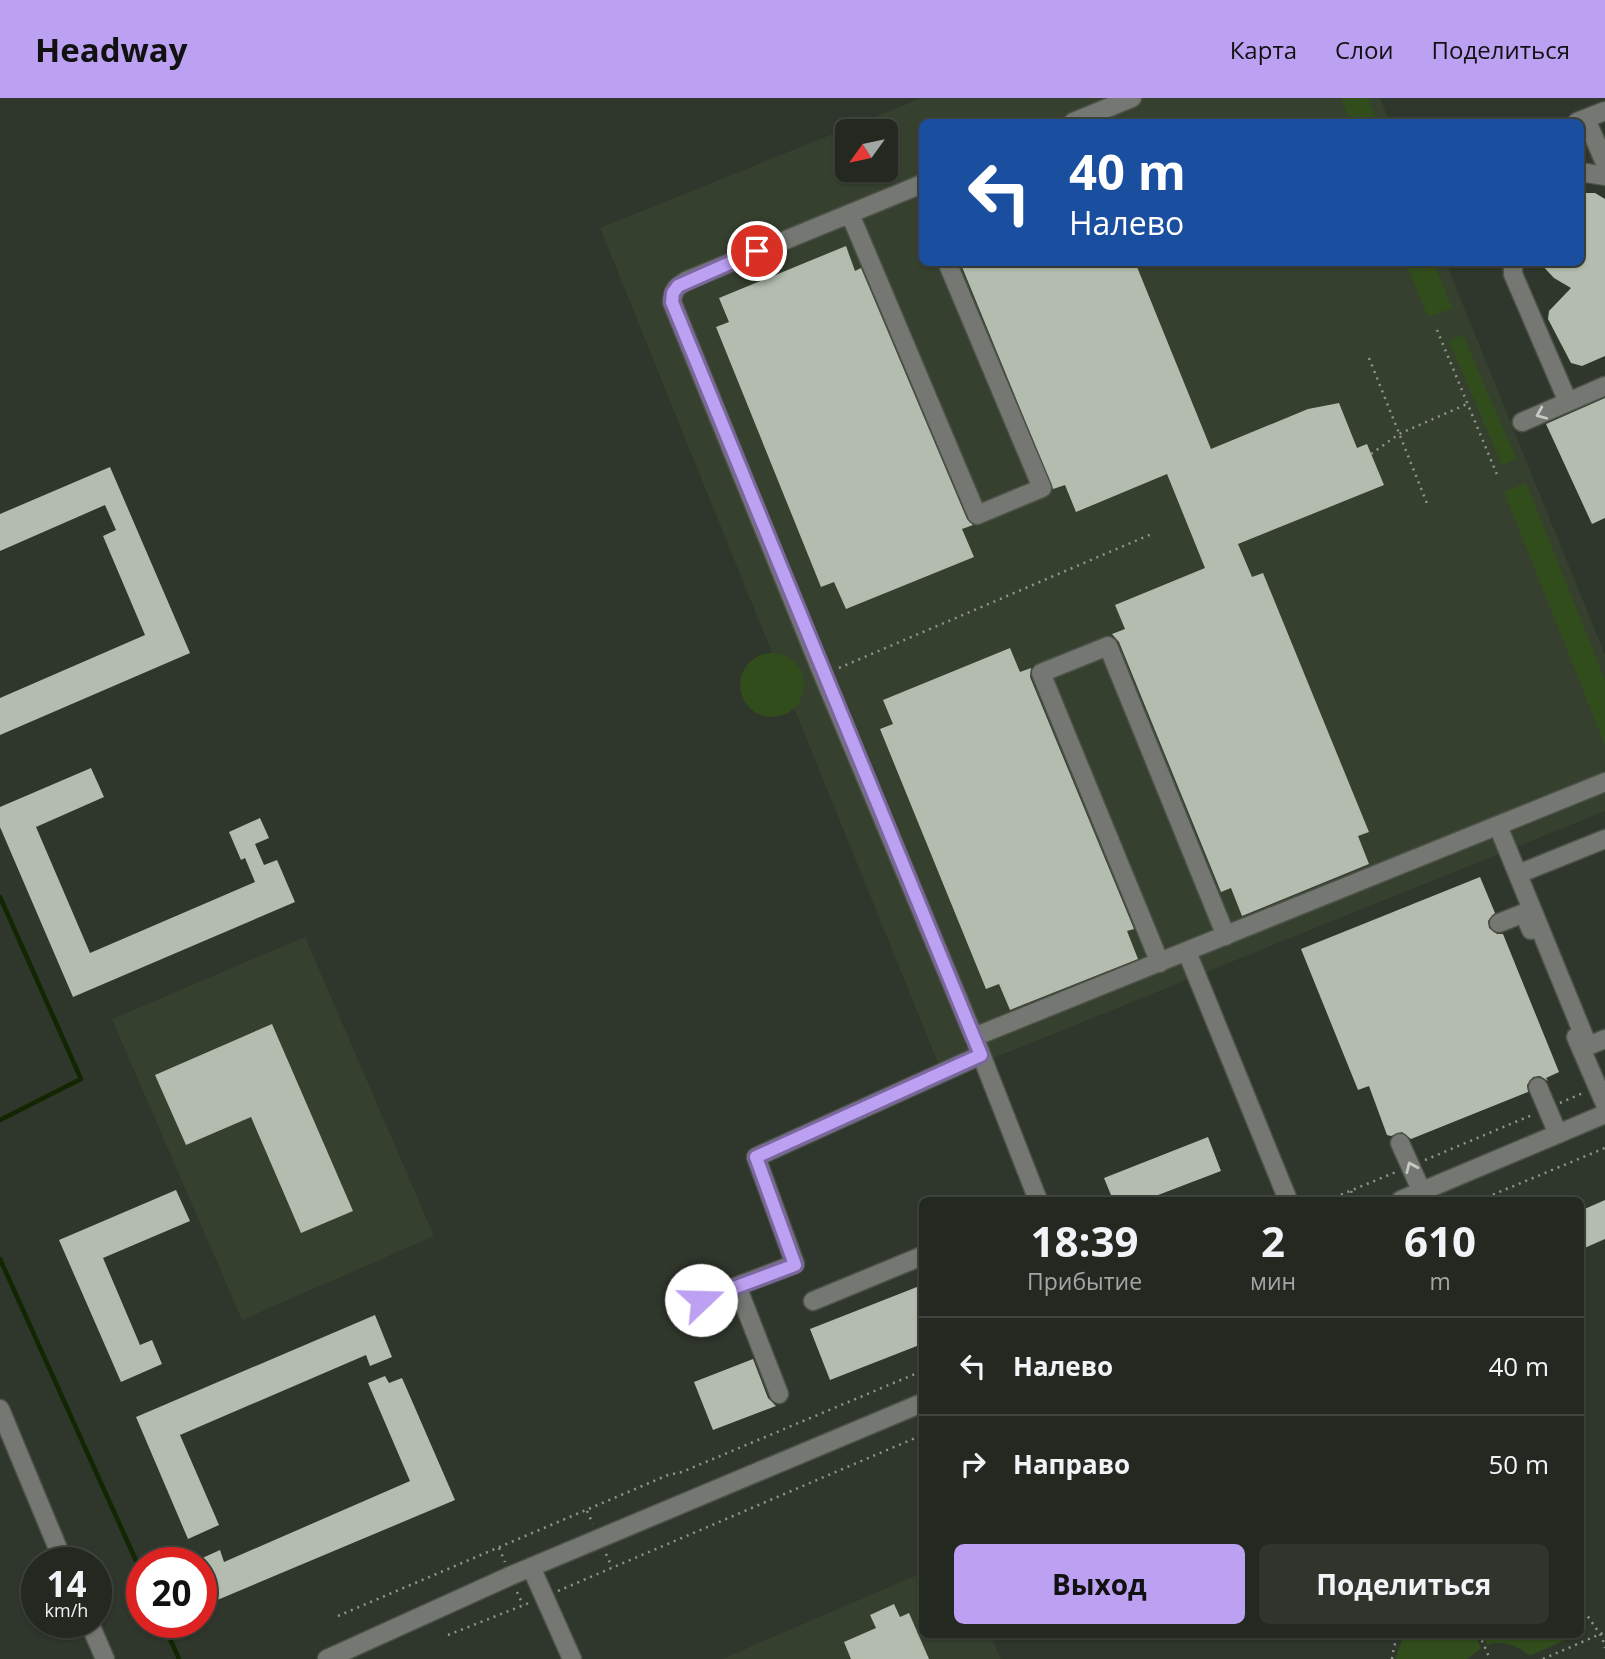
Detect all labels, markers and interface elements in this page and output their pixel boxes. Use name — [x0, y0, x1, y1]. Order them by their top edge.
text: Headway — [35, 27, 188, 72]
text: Карта — [1230, 33, 1297, 66]
text: Слои — [1335, 33, 1394, 66]
text: Поделиться — [1432, 33, 1570, 66]
north arrow — [835, 119, 898, 182]
map controls — [835, 119, 898, 182]
text: 40 m — [1069, 138, 1186, 204]
icon: left — [954, 147, 1045, 238]
text: Налево — [1069, 201, 1184, 244]
pin — [727, 221, 787, 281]
icon: arrive — [738, 232, 776, 270]
one-way arrow — [1535, 405, 1547, 419]
one-way arrow — [1405, 1162, 1419, 1174]
text: 18:39 — [1030, 1212, 1139, 1269]
text: 2 — [1261, 1212, 1285, 1269]
text: 610 — [1404, 1212, 1476, 1269]
position arrow — [664, 1263, 738, 1337]
text: Прибытие — [1027, 1265, 1142, 1297]
text: мин — [1250, 1265, 1296, 1297]
text: m — [1429, 1265, 1451, 1297]
icon: left — [954, 1347, 992, 1385]
text: Налево — [1013, 1348, 1113, 1384]
text: 40 m — [1488, 1348, 1549, 1384]
icon: right — [954, 1445, 992, 1483]
text: Направо — [1013, 1446, 1130, 1482]
text: 50 m — [1488, 1446, 1549, 1482]
button: Выход — [954, 1544, 1245, 1624]
button: Поделиться — [1259, 1544, 1549, 1624]
speed limit sign: 20 — [126, 1547, 217, 1638]
text: 14 — [46, 1560, 87, 1607]
text: km/h — [45, 1598, 88, 1622]

